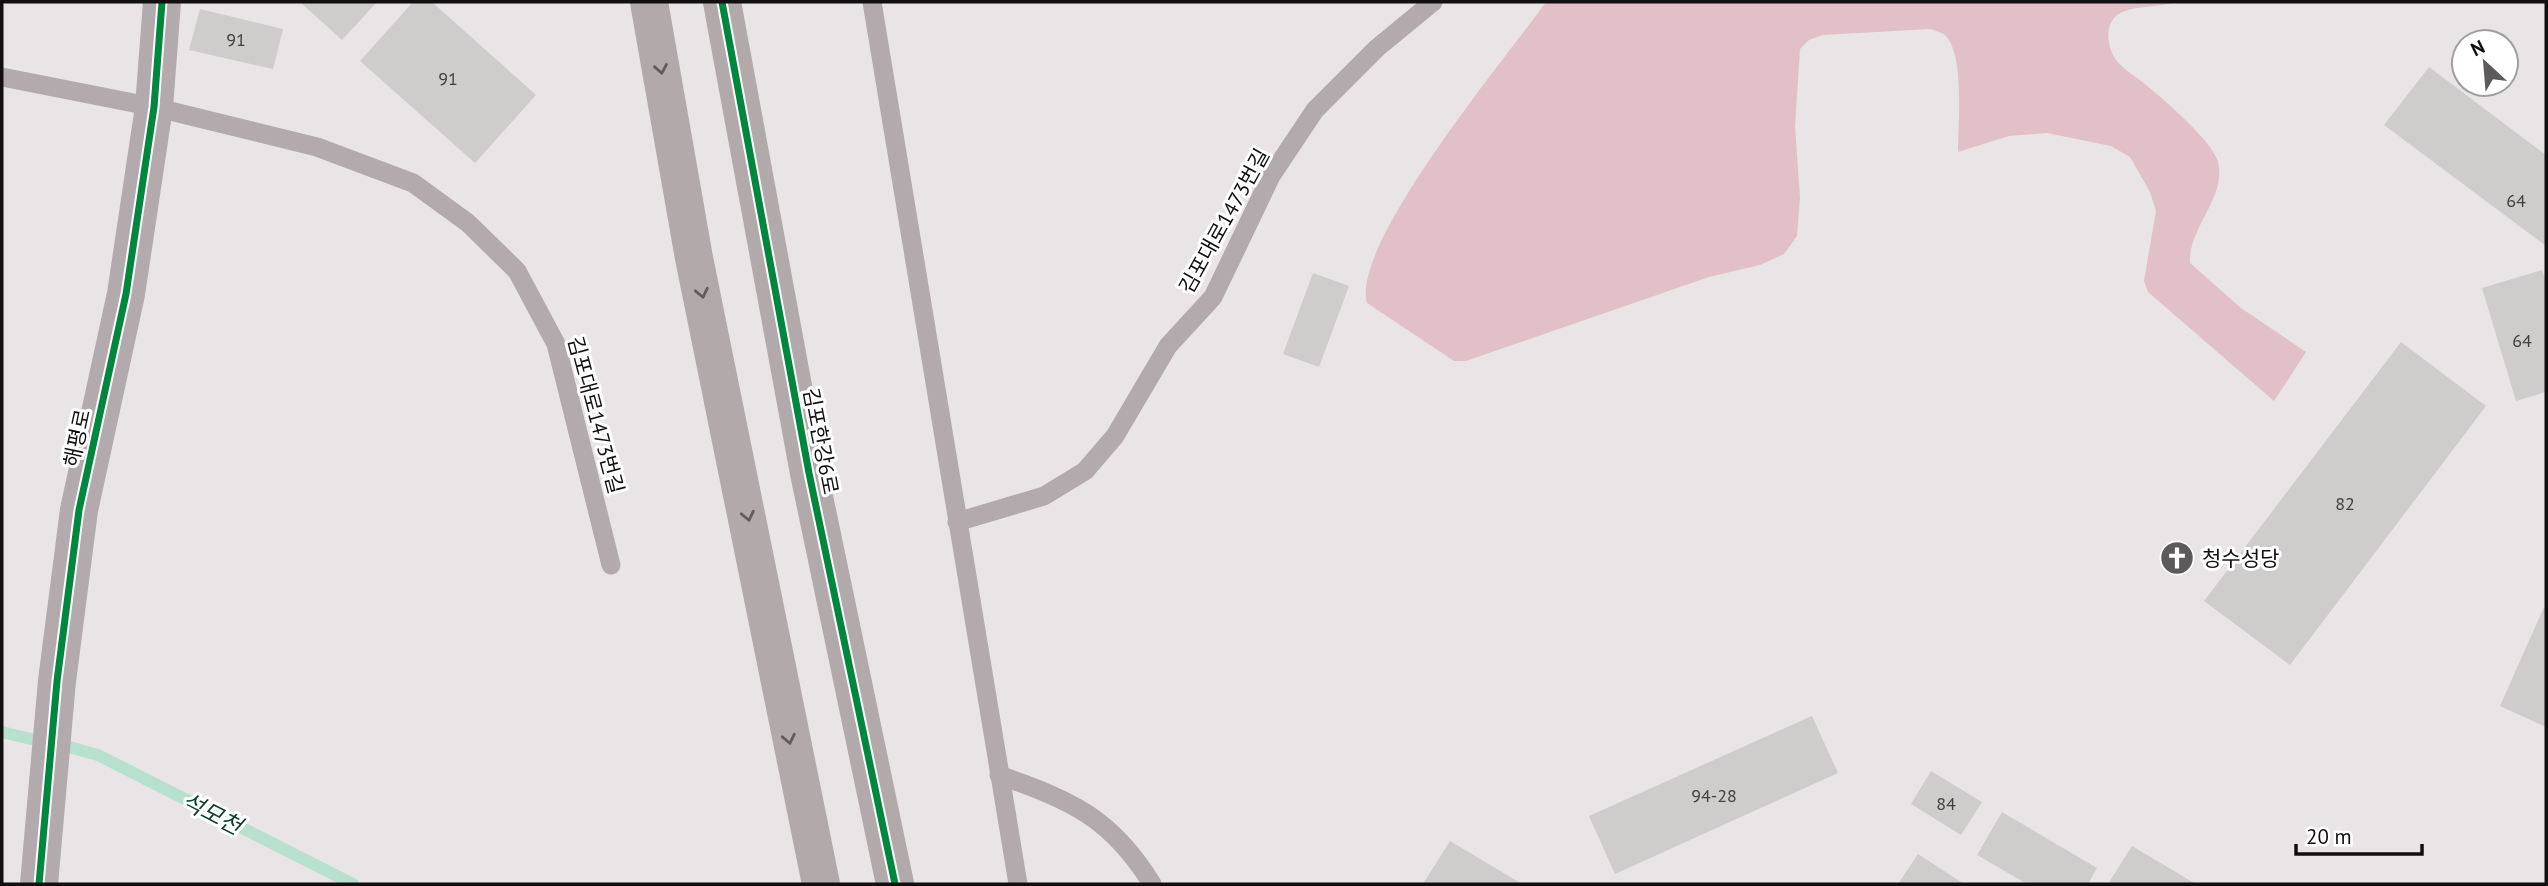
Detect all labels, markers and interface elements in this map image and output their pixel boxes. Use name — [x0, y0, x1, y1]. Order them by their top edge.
house number: 91 — [226, 28, 246, 51]
north arrow — [2450, 28, 2520, 98]
text: N — [2467, 34, 2488, 61]
one-way arrow — [653, 63, 668, 75]
house number: 91 — [438, 67, 458, 90]
street label: 김포대로1473번길 — [1173, 144, 1275, 298]
house number: 64 — [2506, 189, 2526, 212]
one-way arrow — [693, 287, 708, 299]
house number: 64 — [2512, 329, 2532, 352]
street label: 김포대로1473번길 — [562, 333, 630, 497]
street label: 김포한강6로 — [797, 385, 845, 497]
street label: 해평로 — [58, 407, 96, 469]
house number: 82 — [2335, 492, 2355, 515]
one-way arrow — [739, 510, 754, 522]
church icon: 청수성당 — [2158, 539, 2196, 577]
place label: 청수성당 — [2202, 545, 2279, 572]
one-way arrow — [781, 733, 796, 745]
house number: 94-28 — [1691, 784, 1737, 807]
water label: 석모천 — [177, 786, 249, 842]
house number: 84 — [1936, 792, 1956, 815]
scale bar — [2296, 812, 2422, 856]
text: 20 m — [2306, 823, 2352, 850]

